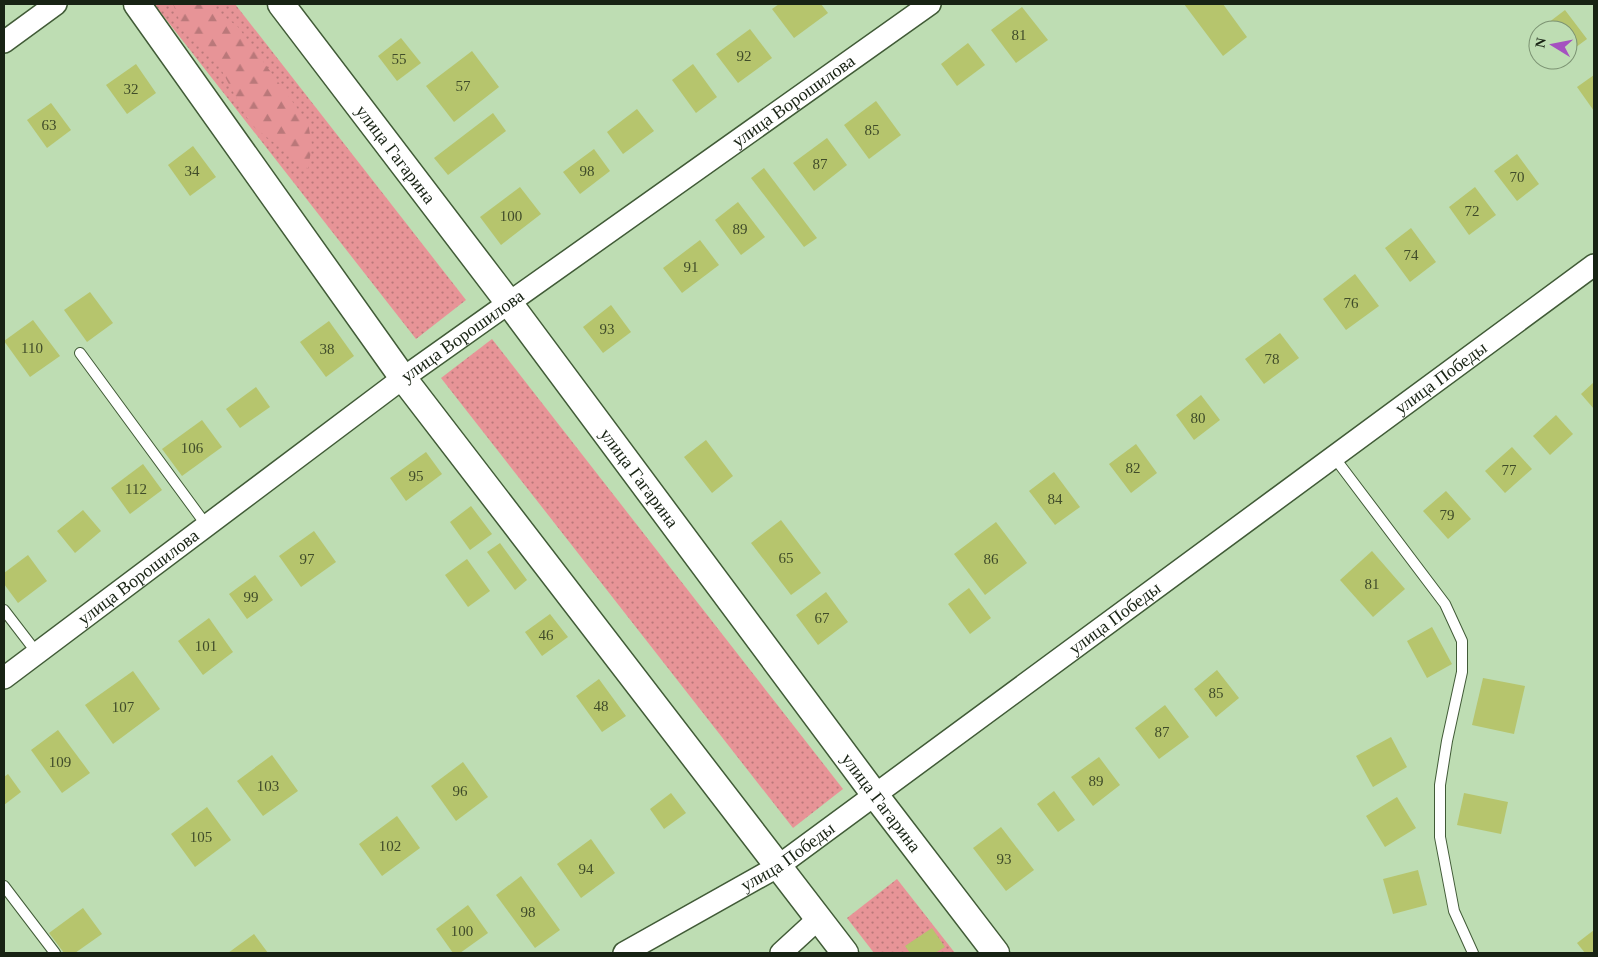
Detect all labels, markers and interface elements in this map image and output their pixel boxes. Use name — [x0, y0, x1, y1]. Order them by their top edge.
north arrow — [1528, 20, 1578, 70]
house number: 81 — [1012, 27, 1027, 43]
text: N — [1532, 37, 1549, 49]
house number: 92 — [737, 48, 752, 64]
house number: 55 — [392, 51, 407, 67]
street label: улица Ворошилова — [728, 51, 859, 151]
house number: 57 — [456, 78, 471, 94]
house number: 32 — [124, 81, 139, 97]
street label: улица Гагарина — [352, 101, 440, 208]
house number: 63 — [42, 117, 57, 133]
house number: 85 — [865, 122, 880, 138]
house number: 87 — [813, 156, 828, 172]
house number: 34 — [185, 163, 200, 179]
house number: 98 — [580, 163, 595, 179]
house number: 70 — [1510, 169, 1525, 185]
house number: 72 — [1465, 203, 1480, 219]
house number: 100 — [500, 208, 522, 224]
house number: 89 — [733, 221, 748, 237]
house number: 74 — [1404, 247, 1419, 263]
house number: 91 — [684, 259, 699, 275]
street label: улица Ворошилова — [397, 286, 528, 386]
house number: 76 — [1344, 295, 1359, 311]
house number: 93 — [600, 321, 615, 337]
street label: улица Победы — [1391, 338, 1491, 418]
house number: 110 — [21, 340, 43, 356]
house number: 38 — [320, 341, 335, 357]
house number: 78 — [1265, 351, 1280, 367]
house number: 80 — [1191, 410, 1206, 426]
street label: улица Гагарина — [596, 424, 683, 531]
house number: 106 — [181, 440, 204, 456]
house number: 82 — [1126, 460, 1141, 476]
house number: 77 — [1502, 462, 1517, 478]
house number: 95 — [409, 468, 424, 484]
house number: 112 — [125, 481, 147, 497]
house number: 84 — [1048, 491, 1063, 507]
house number: 79 — [1440, 507, 1455, 523]
street label: улица Ворошилова — [74, 525, 203, 629]
house number: 65 — [779, 550, 794, 566]
house number: 97 — [300, 551, 315, 567]
house number: 86 — [984, 551, 999, 567]
house number: 81 — [1365, 576, 1380, 592]
street label: улица Победы — [1065, 578, 1164, 659]
house number: 99 — [244, 589, 259, 605]
house number: 67 — [815, 610, 830, 626]
house number: 46 — [539, 627, 554, 643]
house number: 101 — [195, 638, 217, 654]
house number: 85 — [1209, 685, 1224, 701]
house number: 48 — [594, 698, 609, 714]
house number: 107 — [112, 699, 135, 715]
house number: 87 — [1155, 724, 1170, 740]
street label: улица Гагарина — [837, 749, 925, 856]
house number: 109 — [49, 754, 71, 770]
house number: 89 — [1089, 773, 1104, 789]
house number: 103 — [257, 778, 279, 794]
house number: 96 — [453, 783, 468, 799]
street label: улица Победы — [737, 818, 838, 895]
house number: 105 — [190, 829, 212, 845]
house number: 102 — [379, 838, 401, 854]
house number: 93 — [997, 851, 1012, 867]
house number: 94 — [579, 861, 594, 877]
house number: 98 — [521, 904, 536, 920]
house number: 100 — [451, 923, 473, 939]

